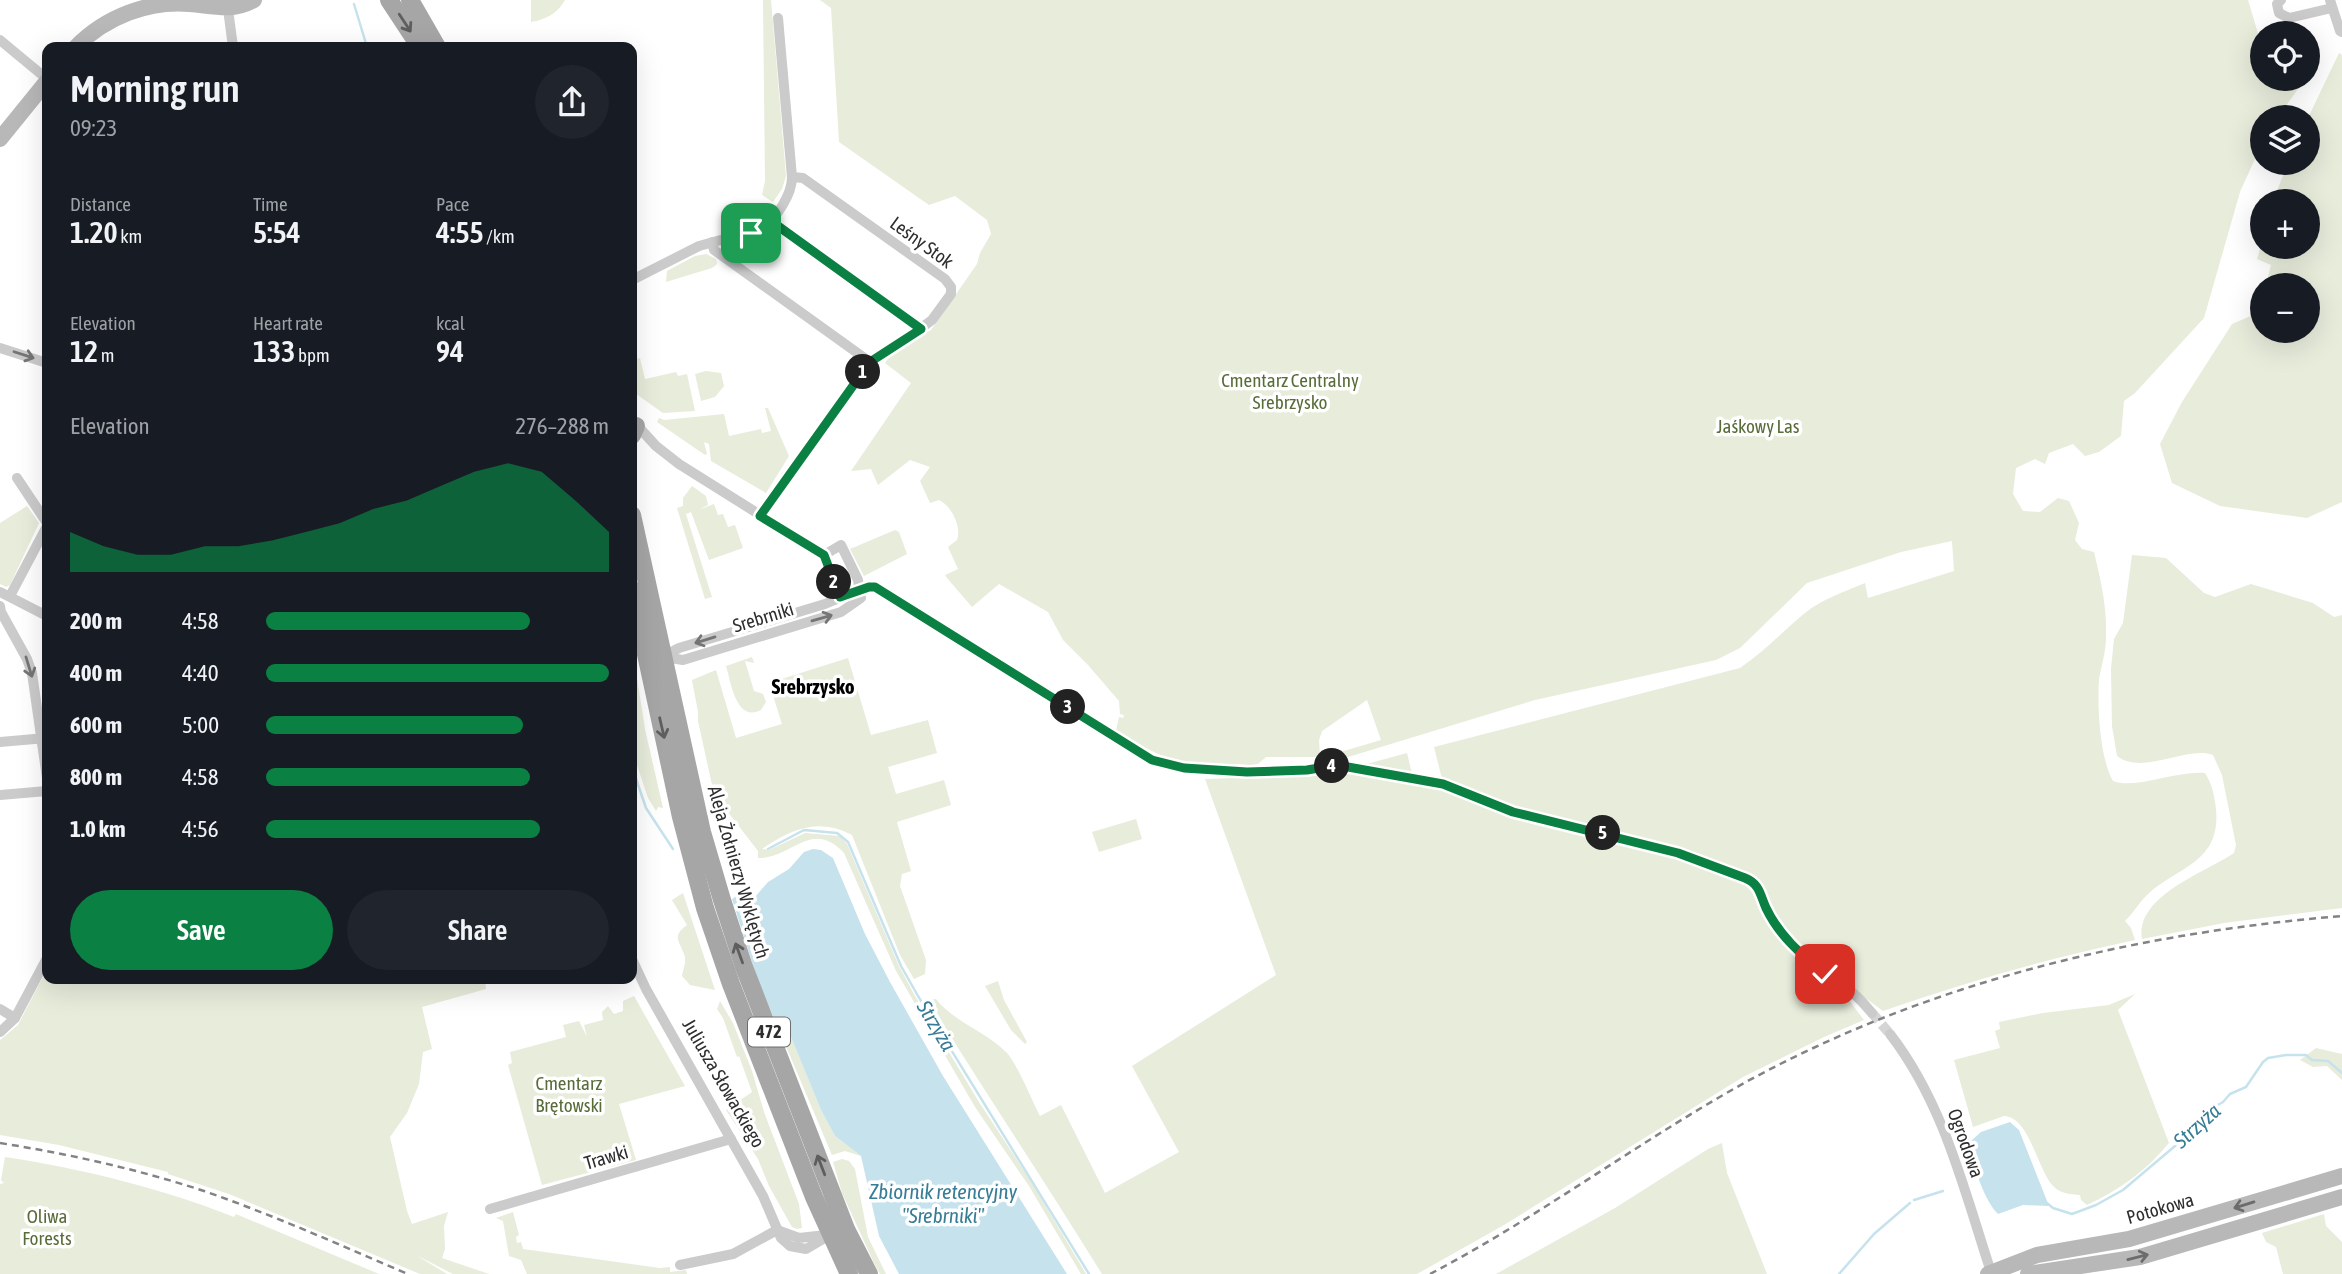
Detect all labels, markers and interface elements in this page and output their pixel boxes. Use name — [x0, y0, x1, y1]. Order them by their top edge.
one-way arrow — [399, 13, 413, 33]
map controls — [2250, 21, 2320, 343]
button: locate — [2250, 21, 2320, 91]
button: share — [535, 65, 609, 139]
text: Morning run — [70, 67, 240, 110]
button: layers — [2250, 105, 2320, 175]
text: 09:23 — [70, 115, 117, 141]
button: + — [2250, 189, 2320, 259]
text: Distance — [70, 193, 131, 215]
text: Time — [253, 193, 288, 215]
text: Pace — [436, 193, 469, 215]
pin — [721, 203, 781, 263]
street label: Leśny Stok — [886, 212, 958, 273]
icon: arrive — [732, 214, 770, 252]
text: 1.20 — [70, 215, 118, 249]
text: 5:54 — [253, 215, 301, 249]
text: 4:55 — [436, 215, 484, 249]
text: km — [118, 225, 142, 247]
text: /km — [484, 225, 515, 247]
button: − — [2250, 273, 2320, 343]
text: Elevation — [70, 312, 136, 334]
text: Heart rate — [253, 312, 323, 334]
text: kcal — [436, 312, 465, 334]
text: 12 — [70, 334, 98, 368]
text: 133 — [253, 334, 295, 368]
text: 94 — [436, 334, 464, 368]
text: m — [98, 344, 115, 366]
text: bpm — [295, 344, 330, 366]
one-way arrow — [12, 350, 34, 363]
pin: 1 — [846, 354, 880, 390]
text: 1 — [858, 360, 867, 382]
park label: Cmentarz Centralny Srebrzysko — [1221, 369, 1359, 413]
text: Elevation — [70, 413, 150, 439]
text: 276–288 m — [515, 413, 609, 439]
park label: Jaśkowy Las — [1716, 415, 1800, 437]
pin: 2 — [816, 564, 852, 600]
text: 2 — [829, 570, 838, 592]
street label: Srebrniki — [730, 597, 796, 637]
text: 200 m — [70, 608, 122, 634]
text: 4:58 — [182, 608, 219, 634]
one-way arrow — [811, 610, 833, 623]
one-way arrow — [694, 635, 716, 648]
one-way arrow — [24, 656, 37, 678]
text: 400 m — [70, 660, 122, 686]
text: 4:40 — [182, 660, 219, 686]
district label: Srebrzysko — [771, 674, 855, 698]
pin: 3 — [1050, 690, 1086, 724]
text: 3 — [1063, 695, 1072, 717]
text: 600 m — [70, 712, 122, 738]
text: 5:00 — [182, 712, 219, 738]
one-way arrow — [655, 716, 669, 739]
pin: 4 — [1314, 748, 1350, 784]
text: 4 — [1327, 754, 1336, 776]
text: 800 m — [70, 764, 122, 790]
text: 4:58 — [182, 764, 219, 790]
street label: Aleja Żołnierzy Wyklętych — [704, 783, 774, 961]
text: 1.0 km — [70, 816, 126, 842]
text: 4:56 — [182, 816, 219, 842]
pin: 5 — [1586, 816, 1620, 850]
text: 5 — [1598, 821, 1607, 843]
button: Save — [70, 890, 333, 970]
button: Share — [347, 890, 609, 970]
one-way arrow — [732, 942, 744, 964]
pin — [1795, 944, 1855, 1004]
icon: check — [1806, 955, 1844, 993]
water label: Strzyża — [912, 995, 961, 1055]
street label: Juliusza Słowackiego — [678, 1015, 770, 1151]
road number: 472 — [748, 1017, 790, 1046]
park label: Cmentarz Brętowski — [535, 1072, 603, 1116]
water label: Strzyża — [2167, 1098, 2225, 1153]
street label: Ogrodowa — [1943, 1106, 1989, 1180]
street label: Trawki — [581, 1140, 631, 1174]
one-way arrow — [813, 1155, 826, 1177]
water label: Zbiornik retencyjny "Srebrniki" — [869, 1179, 1017, 1227]
street label: Potokowa — [2124, 1188, 2196, 1228]
one-way arrow — [2233, 1200, 2255, 1213]
park label: Oliwa Forests — [22, 1205, 72, 1249]
one-way arrow — [2126, 1250, 2149, 1263]

